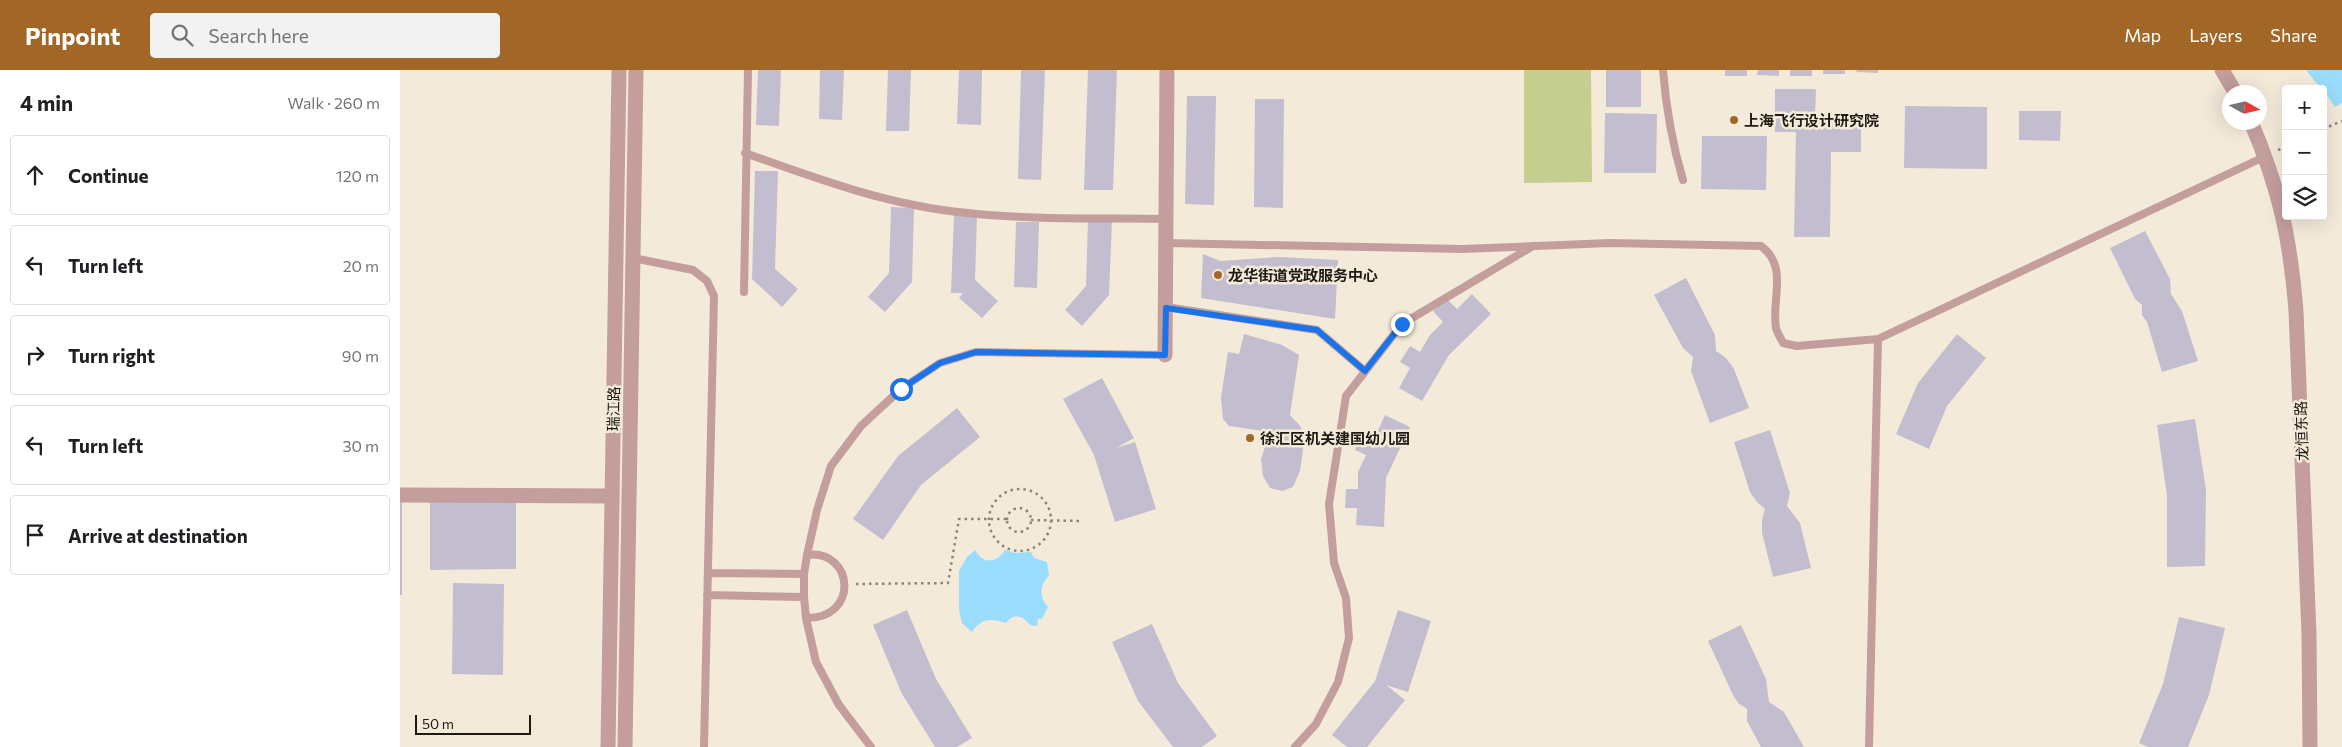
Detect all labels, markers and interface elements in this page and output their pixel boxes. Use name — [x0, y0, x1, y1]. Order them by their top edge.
search box — [150, 13, 500, 58]
text: Pinpoint — [25, 21, 120, 50]
icon: search — [168, 21, 196, 49]
text: Search here — [208, 24, 309, 47]
text: Map — [2124, 24, 2161, 46]
text: Layers — [2189, 24, 2242, 46]
text: Share — [2270, 24, 2317, 46]
north arrow — [2222, 85, 2267, 130]
map controls — [2282, 85, 2327, 220]
button: + — [2282, 85, 2327, 130]
text: 4 min — [20, 90, 73, 115]
text: Walk · 260 m — [288, 93, 380, 112]
place label: 上海飞行设计研究院 — [1744, 111, 1879, 129]
marker: 上海飞行设计研究院 — [1728, 114, 1740, 126]
button: − — [2282, 130, 2327, 175]
icon: ahead — [21, 161, 49, 189]
text: Continue — [68, 164, 148, 187]
text: 120 m — [336, 166, 379, 185]
button: layers — [2282, 175, 2327, 220]
icon: left — [21, 251, 49, 279]
text: Turn left — [68, 254, 143, 277]
text: 20 m — [343, 256, 379, 275]
place label: 龙华街道党政服务中心 — [1228, 266, 1378, 284]
marker: 龙华街道党政服务中心 — [1212, 269, 1224, 281]
route end — [1391, 313, 1414, 336]
icon: right — [21, 341, 49, 369]
text: Turn right — [68, 344, 155, 367]
text: 90 m — [342, 346, 379, 365]
route start — [890, 378, 913, 401]
street label: 瑞江路 — [604, 386, 622, 432]
street label: 龙恒东路 — [2291, 401, 2311, 461]
place label: 徐汇区机关建国幼儿园 — [1260, 429, 1410, 447]
icon: left — [21, 431, 49, 459]
marker: 徐汇区机关建国幼儿园 — [1244, 432, 1256, 444]
text: Turn left — [68, 434, 143, 457]
text: 30 m — [342, 436, 379, 455]
icon: arrive — [21, 521, 49, 549]
text: Arrive at destination — [68, 524, 248, 547]
scale bar — [415, 712, 531, 735]
text: 50 m — [422, 715, 454, 732]

